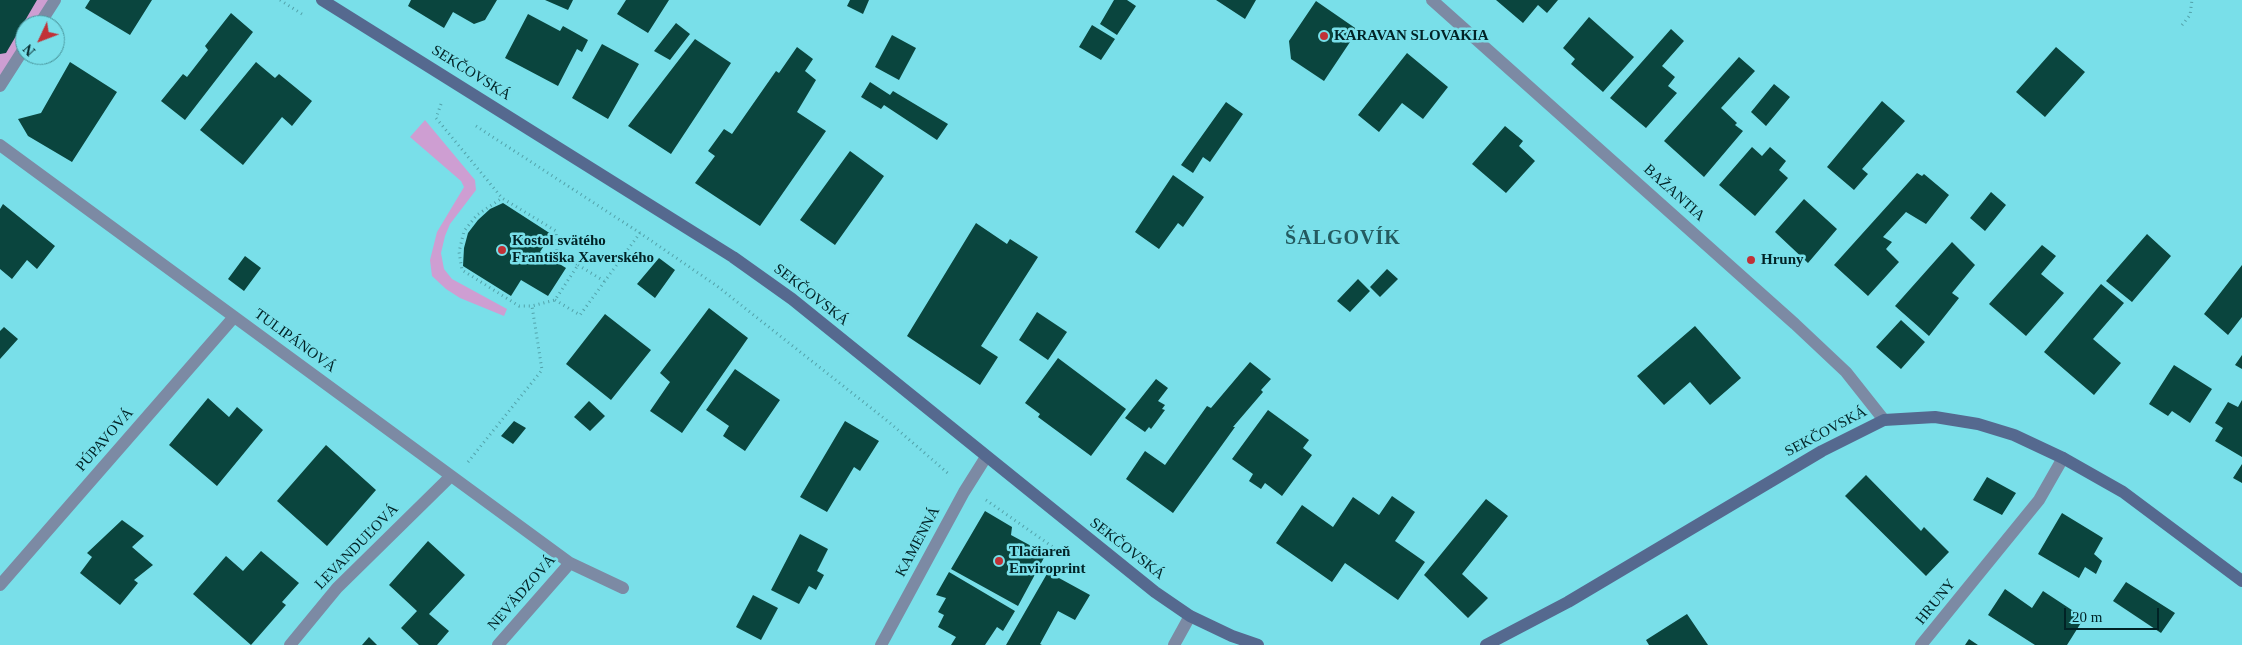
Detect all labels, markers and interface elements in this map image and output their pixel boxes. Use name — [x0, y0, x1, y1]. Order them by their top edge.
north arrow — [15, 15, 65, 65]
place label: KARAVAN SLOVAKIA — [1334, 27, 1489, 45]
marker: KARAVAN SLOVAKIA — [1318, 30, 1330, 42]
text: N — [20, 41, 38, 59]
street label: SEKČOVSKÁ — [428, 42, 514, 104]
street label: BAŽANTIA — [1639, 161, 1709, 225]
district label: ŠALGOVÍK — [1284, 227, 1402, 251]
place label: Kostol svätého Františka Xaverského — [512, 232, 654, 267]
marker: Kostol svätého Františka Xaverského — [496, 244, 508, 256]
place label: Hruny — [1761, 251, 1804, 269]
marker: Hruny — [1745, 254, 1757, 266]
street label: SEKČOVSKÁ — [770, 260, 852, 330]
street label: TULIPÁNOVÁ — [251, 305, 339, 377]
street label: SEKČOVSKÁ — [1782, 403, 1870, 461]
street label: PÚPAVOVÁ — [73, 405, 137, 475]
street label: LEVANDUĽOVÁ — [312, 500, 402, 594]
street label: KAMENNÁ — [892, 504, 944, 580]
street label: SEKČOVSKÁ — [1086, 514, 1168, 584]
place label: Tlačiareň Enviroprint — [1009, 543, 1085, 578]
street label: NEVÄDZOVÁ — [484, 552, 560, 634]
marker: Tlačiareň Enviroprint — [993, 555, 1005, 567]
street label: HRUNY — [1912, 576, 1960, 628]
scale bar — [2067, 598, 2162, 630]
text: 20 m — [2072, 609, 2102, 625]

